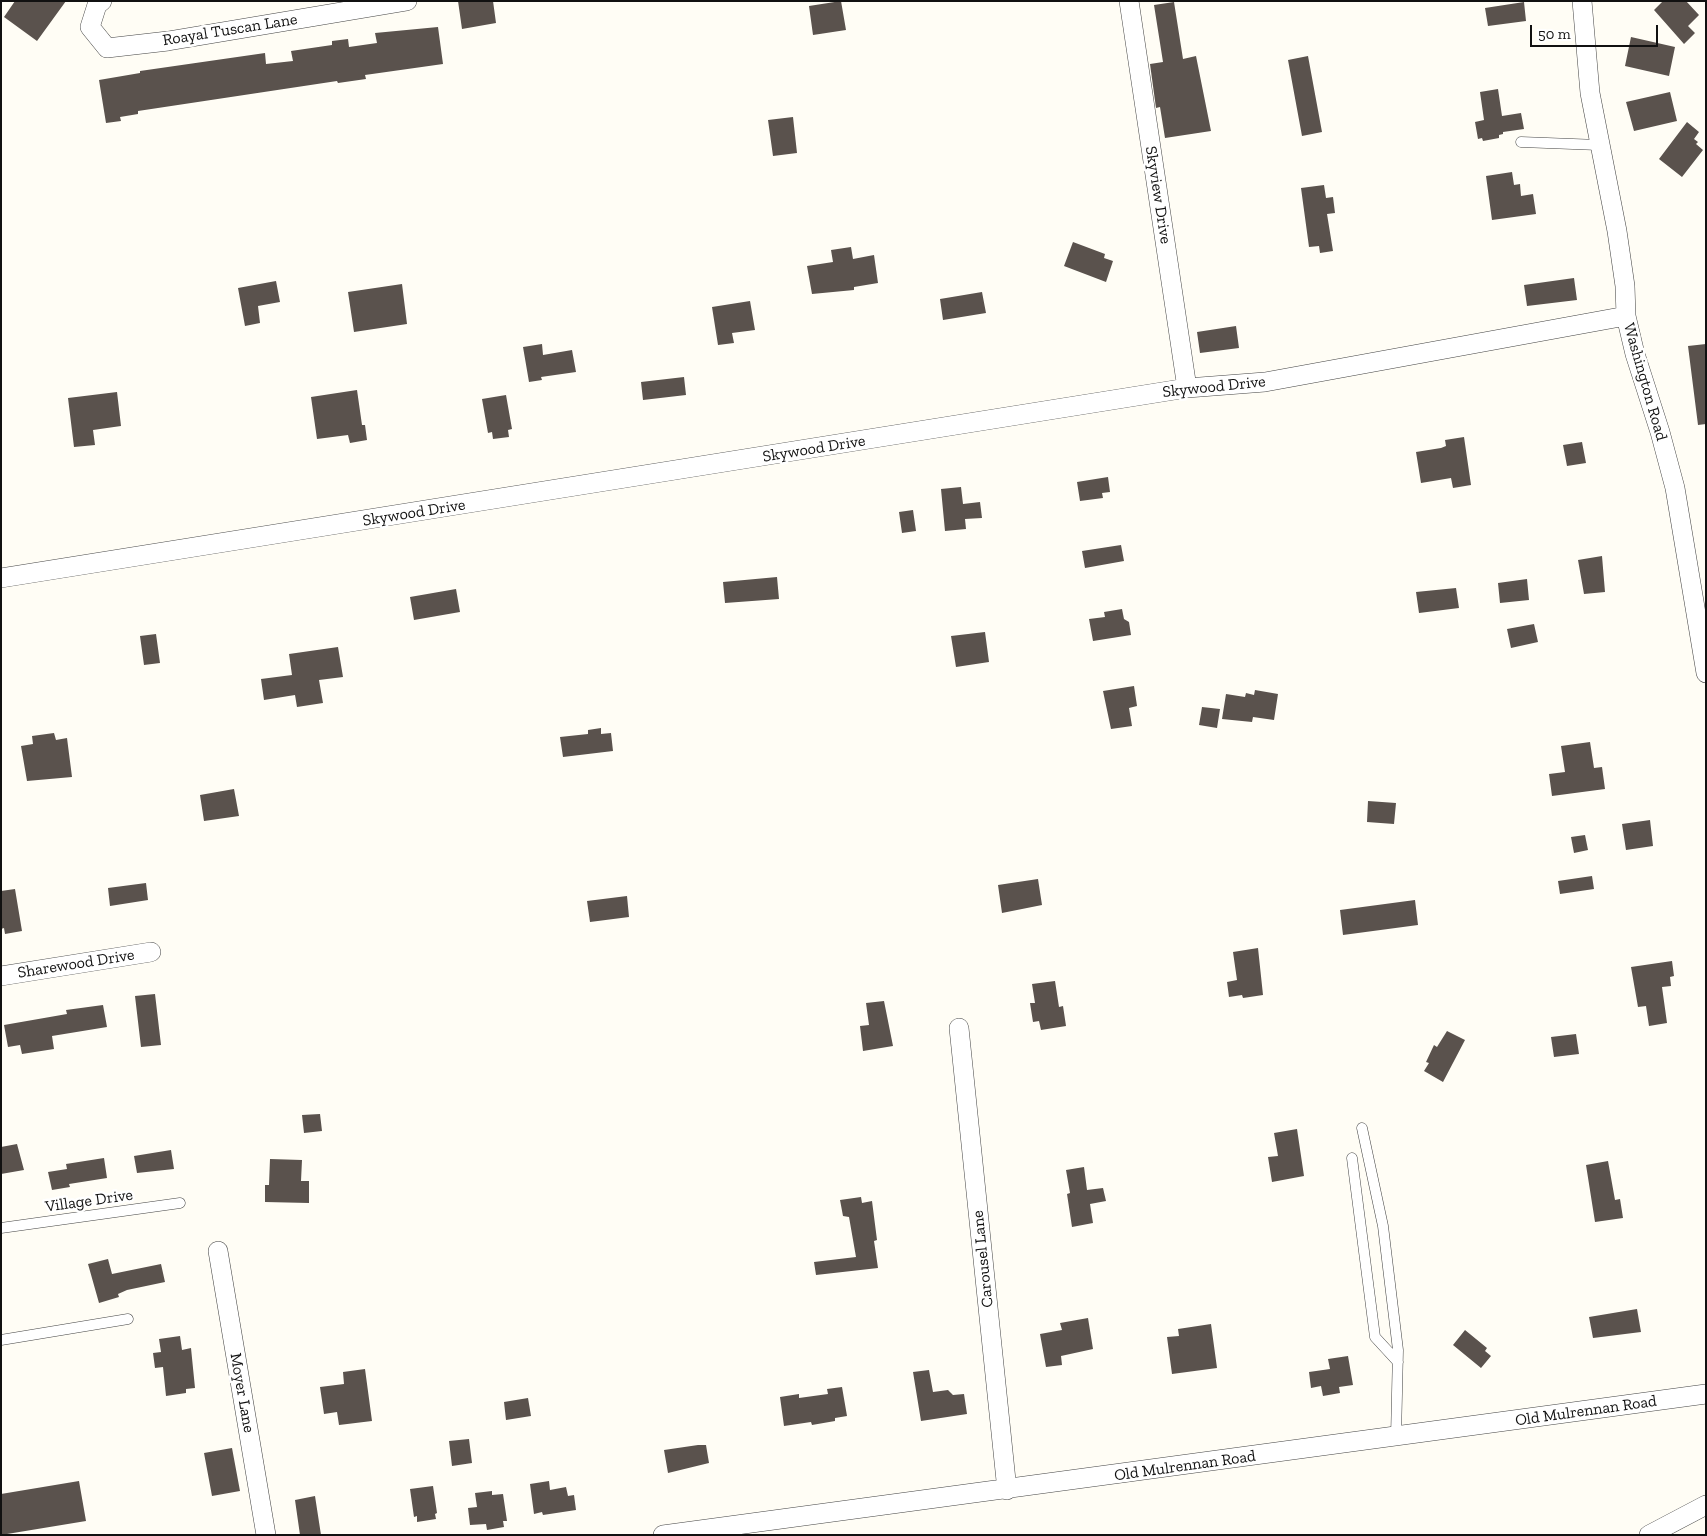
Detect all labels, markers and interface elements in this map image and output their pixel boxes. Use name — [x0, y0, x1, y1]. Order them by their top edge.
street label: Roayal Tuscan Lane — [161, 10, 299, 50]
scale bar — [1532, 15, 1660, 47]
text: 50 m — [1538, 25, 1571, 43]
street label: Skyview Drive — [1141, 145, 1175, 245]
street label: Washington Road — [1619, 321, 1671, 443]
street label: Skywood Drive — [1161, 372, 1267, 402]
street label: Skywood Drive — [761, 431, 867, 467]
street label: Skywood Drive — [361, 495, 467, 531]
street label: Sharewood Drive — [16, 945, 136, 983]
street label: Village Drive — [44, 1185, 134, 1217]
street label: Carousel Lane — [968, 1210, 998, 1308]
street label: Moyer Lane — [226, 1352, 258, 1434]
street label: Old Mulrennan Road — [1514, 1392, 1658, 1430]
street label: Old Mulrennan Road — [1113, 1447, 1257, 1485]

